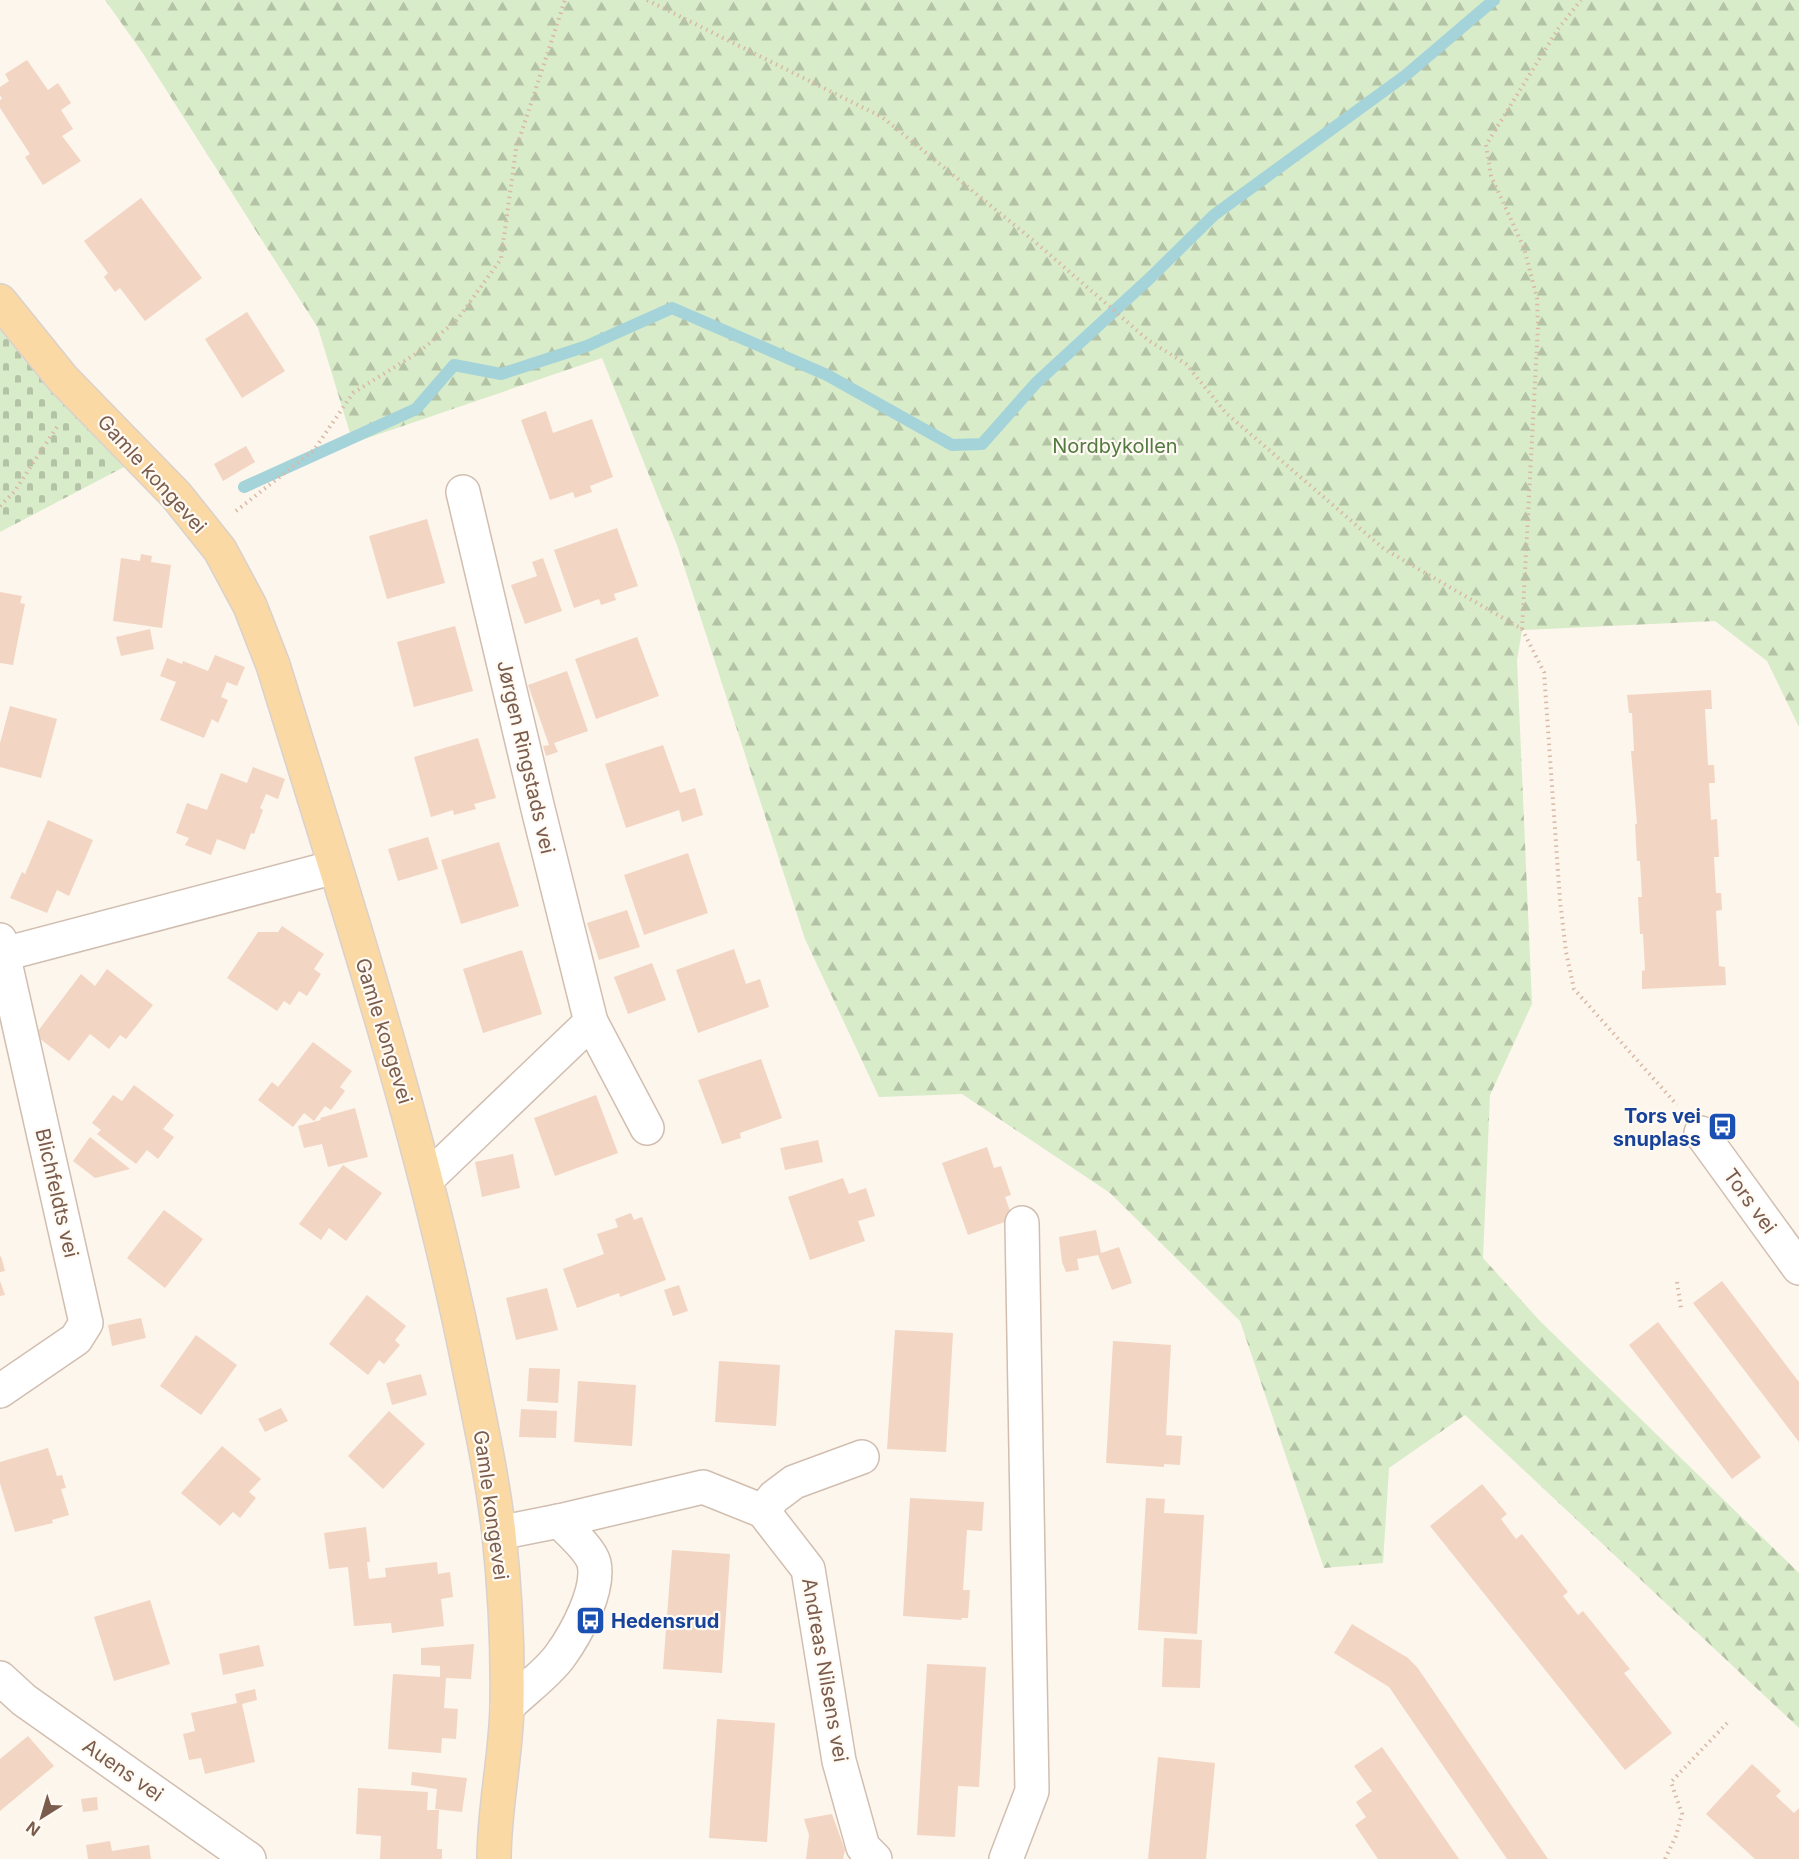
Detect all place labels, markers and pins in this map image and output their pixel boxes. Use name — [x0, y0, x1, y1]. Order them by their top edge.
place label: Tors vei snuplass — [1613, 1104, 1701, 1151]
bus stop icon: Tors vei snuplass — [1706, 1111, 1738, 1143]
bus stop icon: Hedensrud — [574, 1605, 606, 1637]
place label: Hedensrud — [611, 1609, 719, 1633]

